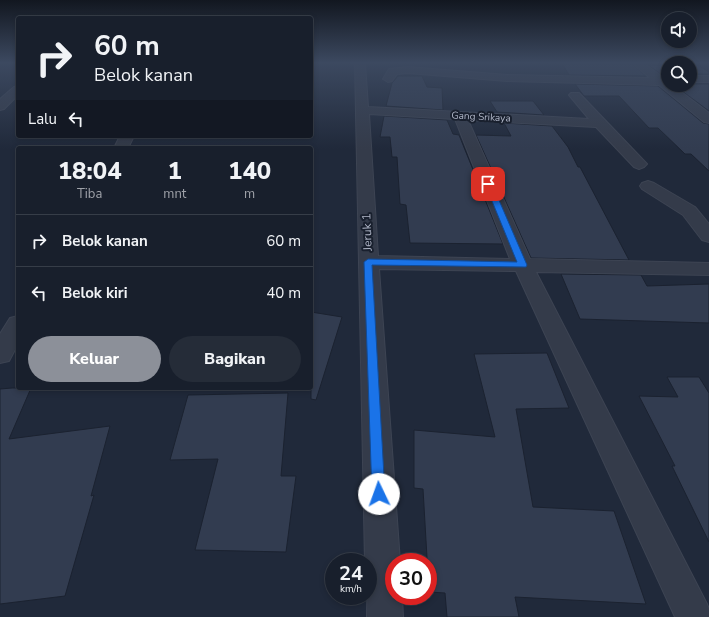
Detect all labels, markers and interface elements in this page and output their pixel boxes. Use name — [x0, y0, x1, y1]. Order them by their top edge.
map controls — [661, 12, 697, 92]
button: sound — [661, 12, 697, 48]
text: 60 m — [94, 27, 160, 65]
icon: right — [28, 32, 80, 84]
button: search — [661, 56, 697, 92]
text: Belok kanan — [94, 63, 193, 87]
icon: left — [65, 108, 87, 130]
street label: Gang Srikaya — [451, 108, 511, 126]
text: Lalu — [28, 109, 57, 129]
text: 18:04 — [58, 155, 122, 187]
text: 1 — [168, 155, 182, 187]
text: 140 — [228, 155, 271, 187]
pin — [471, 167, 505, 201]
icon: arrive — [477, 173, 499, 195]
text: Tiba — [77, 185, 102, 203]
text: mnt — [163, 185, 186, 203]
text: m — [244, 185, 255, 203]
street label: Jeruk 1 — [358, 213, 376, 252]
icon: right — [28, 230, 50, 252]
text: Belok kanan — [62, 231, 148, 251]
text: 60 m — [266, 231, 301, 251]
icon: left — [28, 282, 50, 304]
text: Belok kiri — [62, 283, 127, 303]
text: 40 m — [266, 283, 301, 303]
button: Keluar — [28, 336, 161, 382]
button: Bagikan — [169, 336, 301, 382]
position arrow — [358, 473, 400, 515]
speed limit sign: 30 — [385, 553, 437, 605]
text: 24 — [339, 560, 363, 587]
text: km/h — [340, 582, 362, 596]

